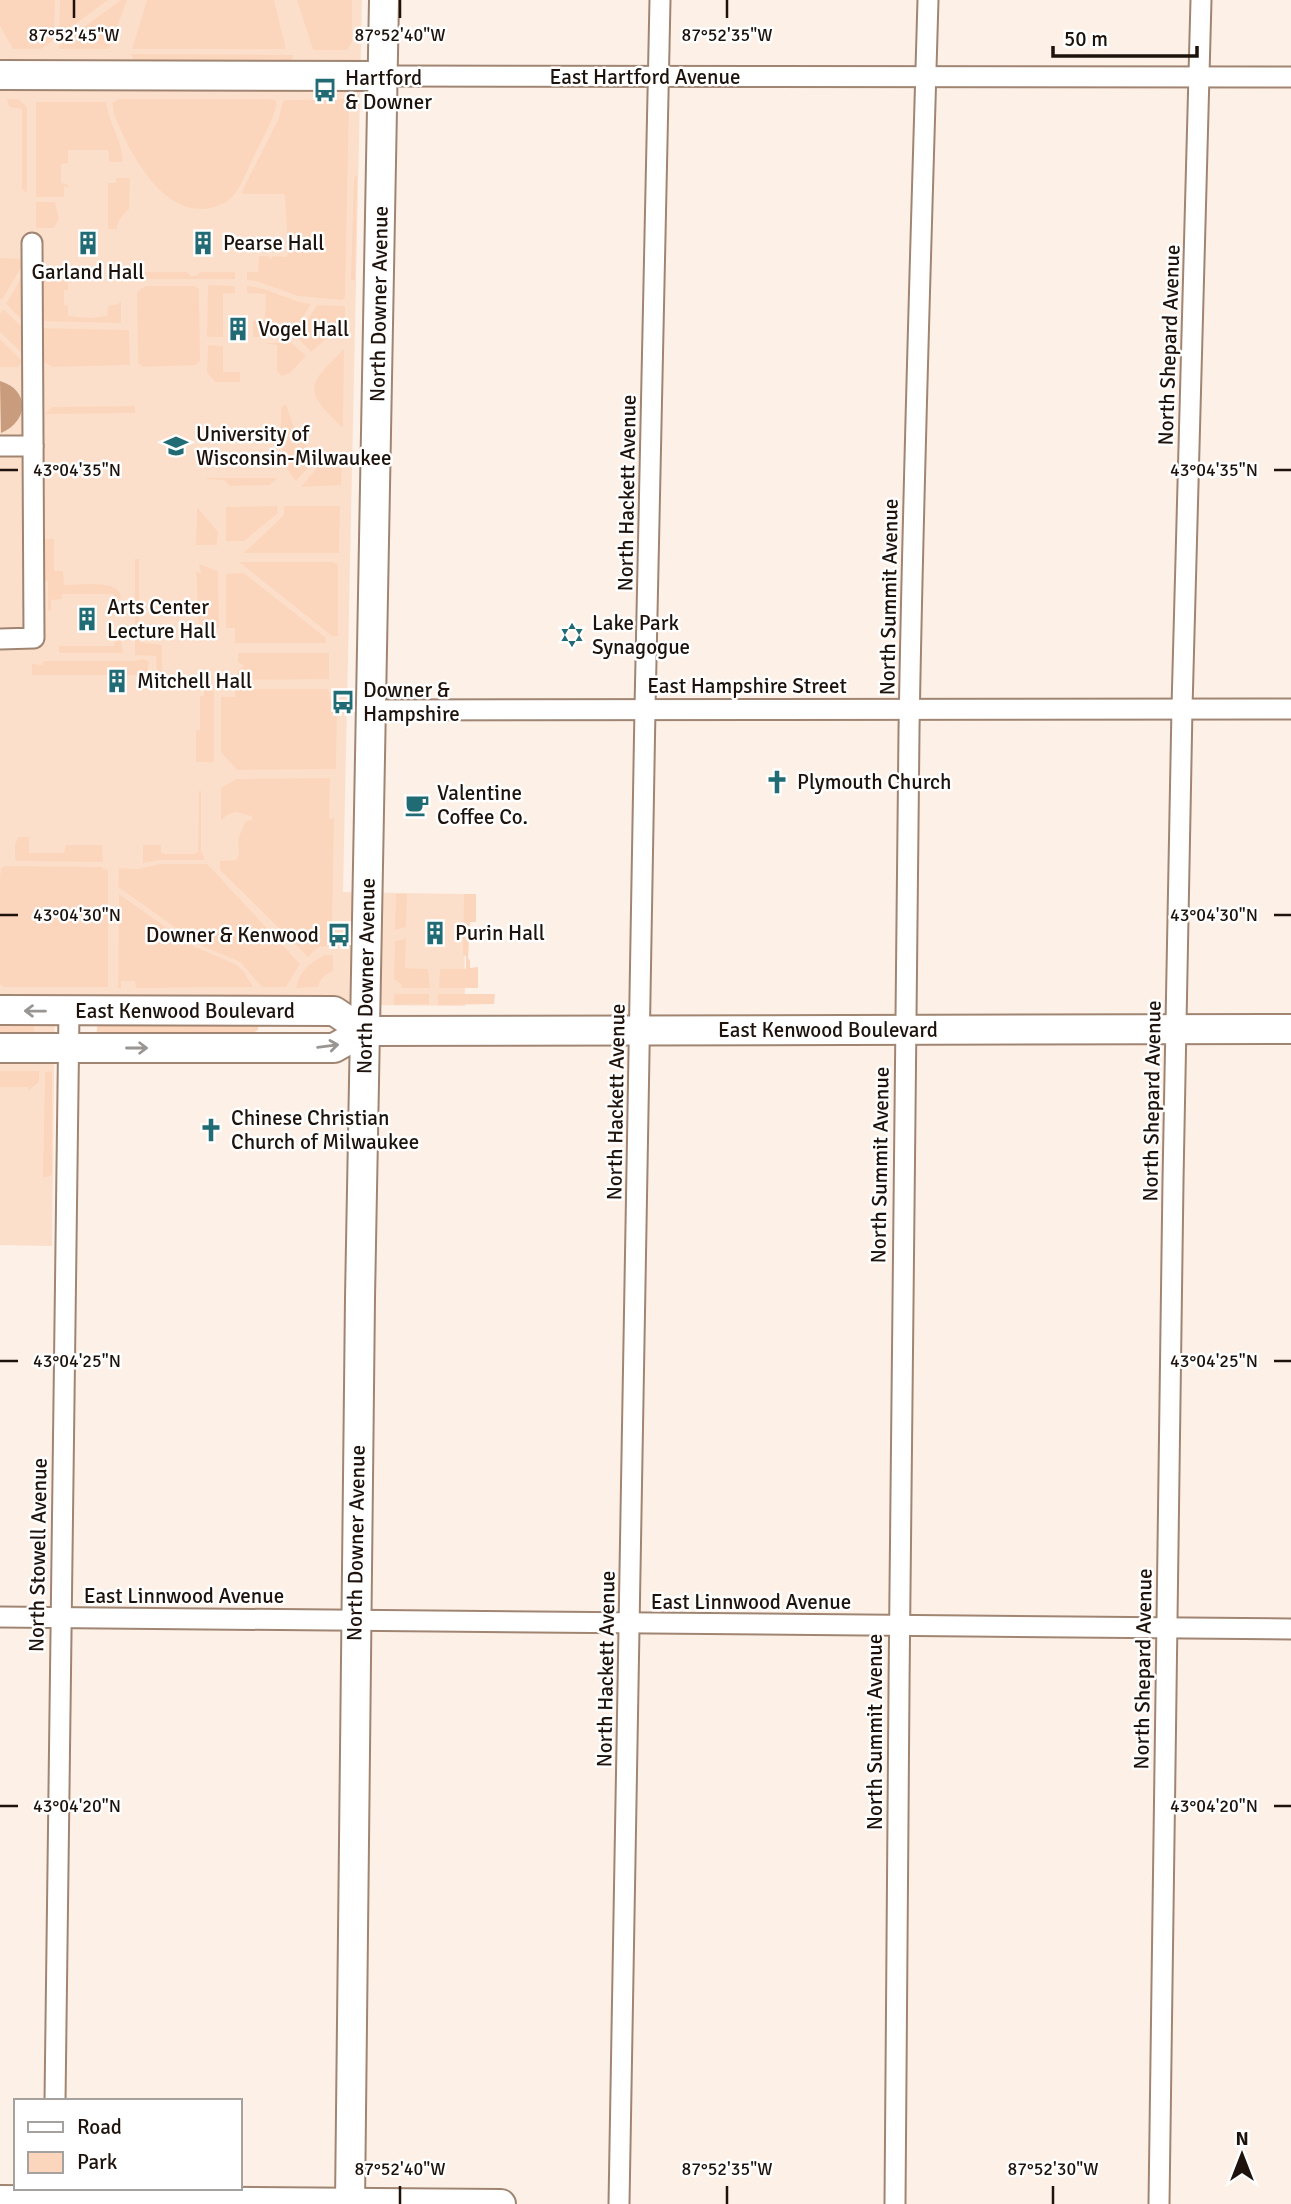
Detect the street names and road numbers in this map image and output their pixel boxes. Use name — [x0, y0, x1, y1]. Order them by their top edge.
street label: East Hartford Avenue — [550, 64, 740, 90]
street label: North Downer Avenue — [364, 206, 394, 402]
street label: North Shepard Avenue — [1152, 244, 1186, 446]
street label: North Hackett Avenue — [612, 394, 642, 592]
street label: North Summit Avenue — [874, 498, 904, 696]
street label: East Hampshire Street — [647, 673, 847, 699]
street label: North Downer Avenue — [351, 878, 381, 1074]
street label: East Kenwood Boulevard — [75, 998, 295, 1024]
street label: North Shepard Avenue — [1137, 1000, 1167, 1202]
street label: North Hackett Avenue — [601, 1003, 631, 1201]
street label: East Kenwood Boulevard — [718, 1017, 938, 1043]
street label: North Summit Avenue — [865, 1066, 895, 1264]
street label: North Downer Avenue — [341, 1445, 371, 1641]
street label: North Stowell Avenue — [23, 1458, 53, 1652]
street label: North Shepard Avenue — [1128, 1568, 1158, 1770]
street label: North Hackett Avenue — [591, 1570, 621, 1768]
street label: East Linnwood Avenue — [84, 1583, 284, 1609]
street label: East Linnwood Avenue — [651, 1589, 851, 1615]
street label: North Summit Avenue — [862, 1634, 888, 1830]

